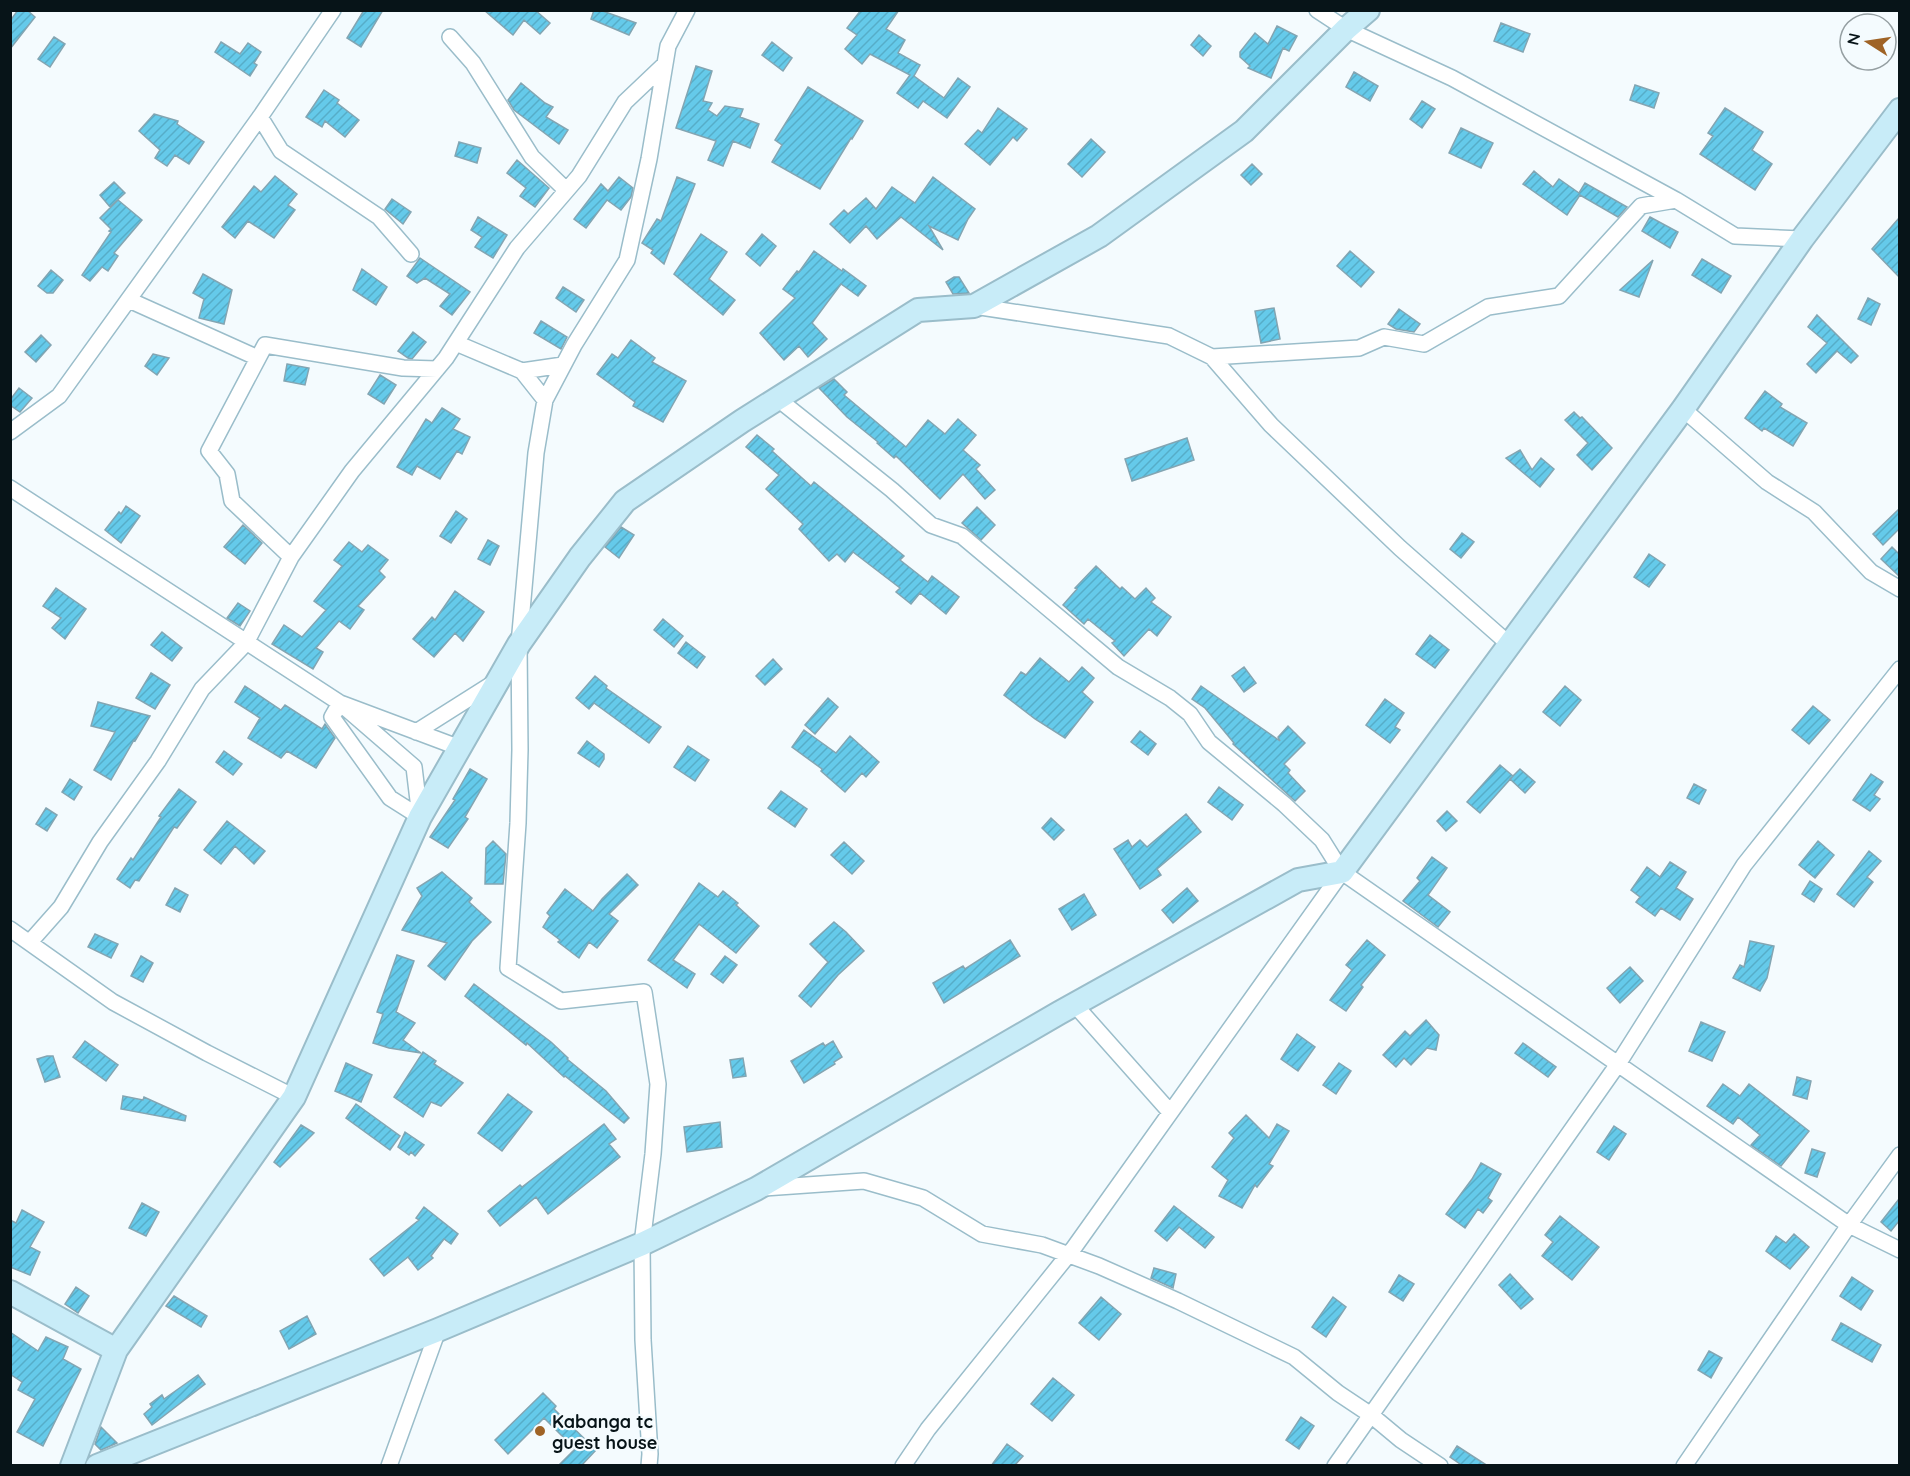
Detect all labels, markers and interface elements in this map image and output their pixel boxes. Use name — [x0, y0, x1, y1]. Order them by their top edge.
north arrow — [1838, 12, 1898, 72]
text: N — [1842, 31, 1864, 47]
place label: Kabanga tc guest house — [552, 1410, 657, 1454]
marker: Kabanga tc guest house — [533, 1424, 547, 1438]

